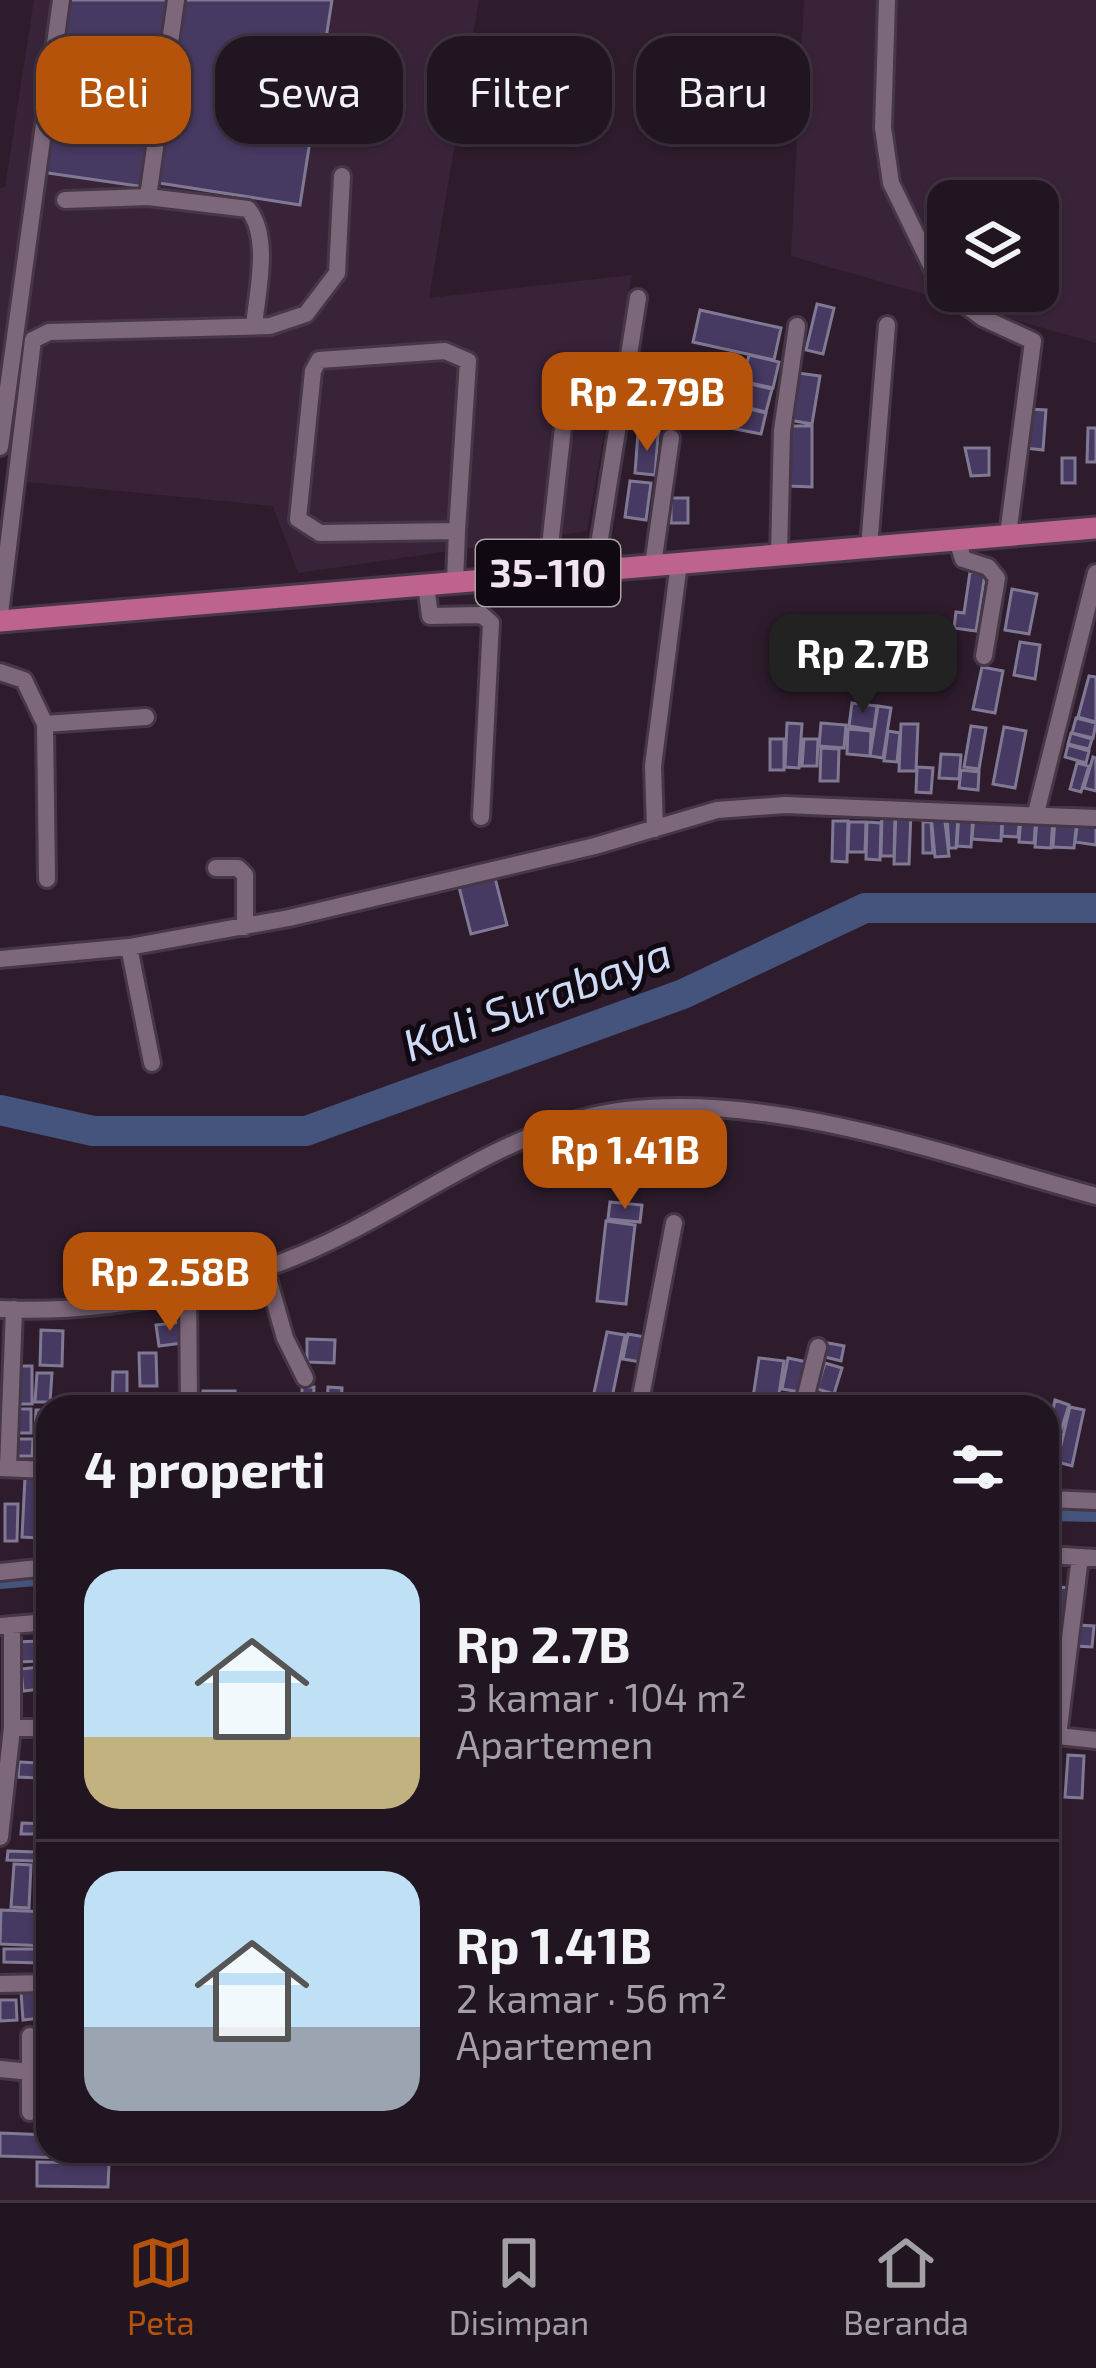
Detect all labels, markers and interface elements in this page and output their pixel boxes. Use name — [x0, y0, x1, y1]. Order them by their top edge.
chip: Beli — [36, 36, 191, 144]
chip: Sewa — [215, 36, 403, 144]
chip: Filter — [427, 36, 612, 144]
chip: Baru — [636, 36, 810, 144]
map controls — [927, 180, 1059, 312]
button: layers — [927, 180, 1059, 312]
pin: Rp 2.79B — [523, 352, 771, 454]
text: Rp 2.79B — [569, 367, 725, 414]
road number: 35-110 — [476, 540, 620, 606]
pin: Rp 2.7B — [752, 614, 974, 716]
text: Rp 2.7B — [796, 629, 930, 676]
water label: Kali Surabaya — [395, 924, 678, 1072]
pin: Rp 1.41B — [501, 1110, 749, 1212]
text: Rp 1.41B — [550, 1125, 700, 1172]
pin: Rp 2.58B — [46, 1232, 294, 1334]
text: Rp 2.58B — [90, 1247, 250, 1294]
icon: filters — [945, 1434, 1011, 1500]
text: 4 properti — [84, 1437, 326, 1498]
text: Rp 2.7B — [456, 1612, 631, 1673]
icon: home — [180, 1617, 324, 1761]
text: 3 kamar · 104 m² — [456, 1673, 747, 1720]
text: Apartemen — [456, 1720, 654, 1767]
text: Rp 1.41B — [456, 1913, 652, 1974]
icon: home — [180, 1919, 324, 2063]
text: 2 kamar · 56 m² — [456, 1974, 727, 2021]
text: Apartemen — [456, 2021, 654, 2068]
tab: Peta — [127, 2230, 195, 2342]
tab: Disimpan — [449, 2230, 589, 2342]
tab: Beranda — [843, 2230, 969, 2342]

